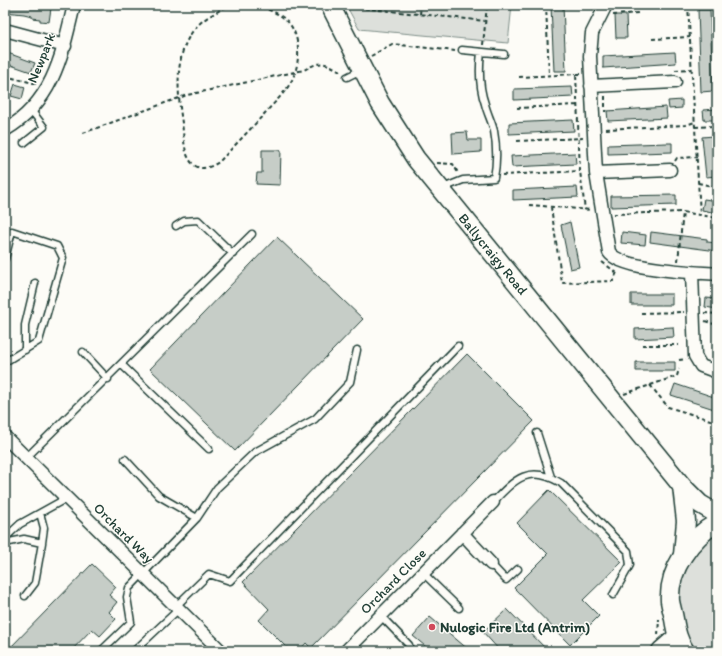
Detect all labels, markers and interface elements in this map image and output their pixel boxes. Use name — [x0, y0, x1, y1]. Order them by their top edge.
street label: Newpark — [24, 30, 59, 86]
street label: Ballycraigy Road — [455, 210, 531, 299]
street label: Orchard Way — [90, 500, 158, 567]
street label: Orchard Close — [357, 545, 430, 618]
place label: Nulogic Fire Ltd (Antrim) — [440, 619, 590, 636]
marker: Nulogic Fire Ltd (Antrim) — [427, 622, 437, 632]

